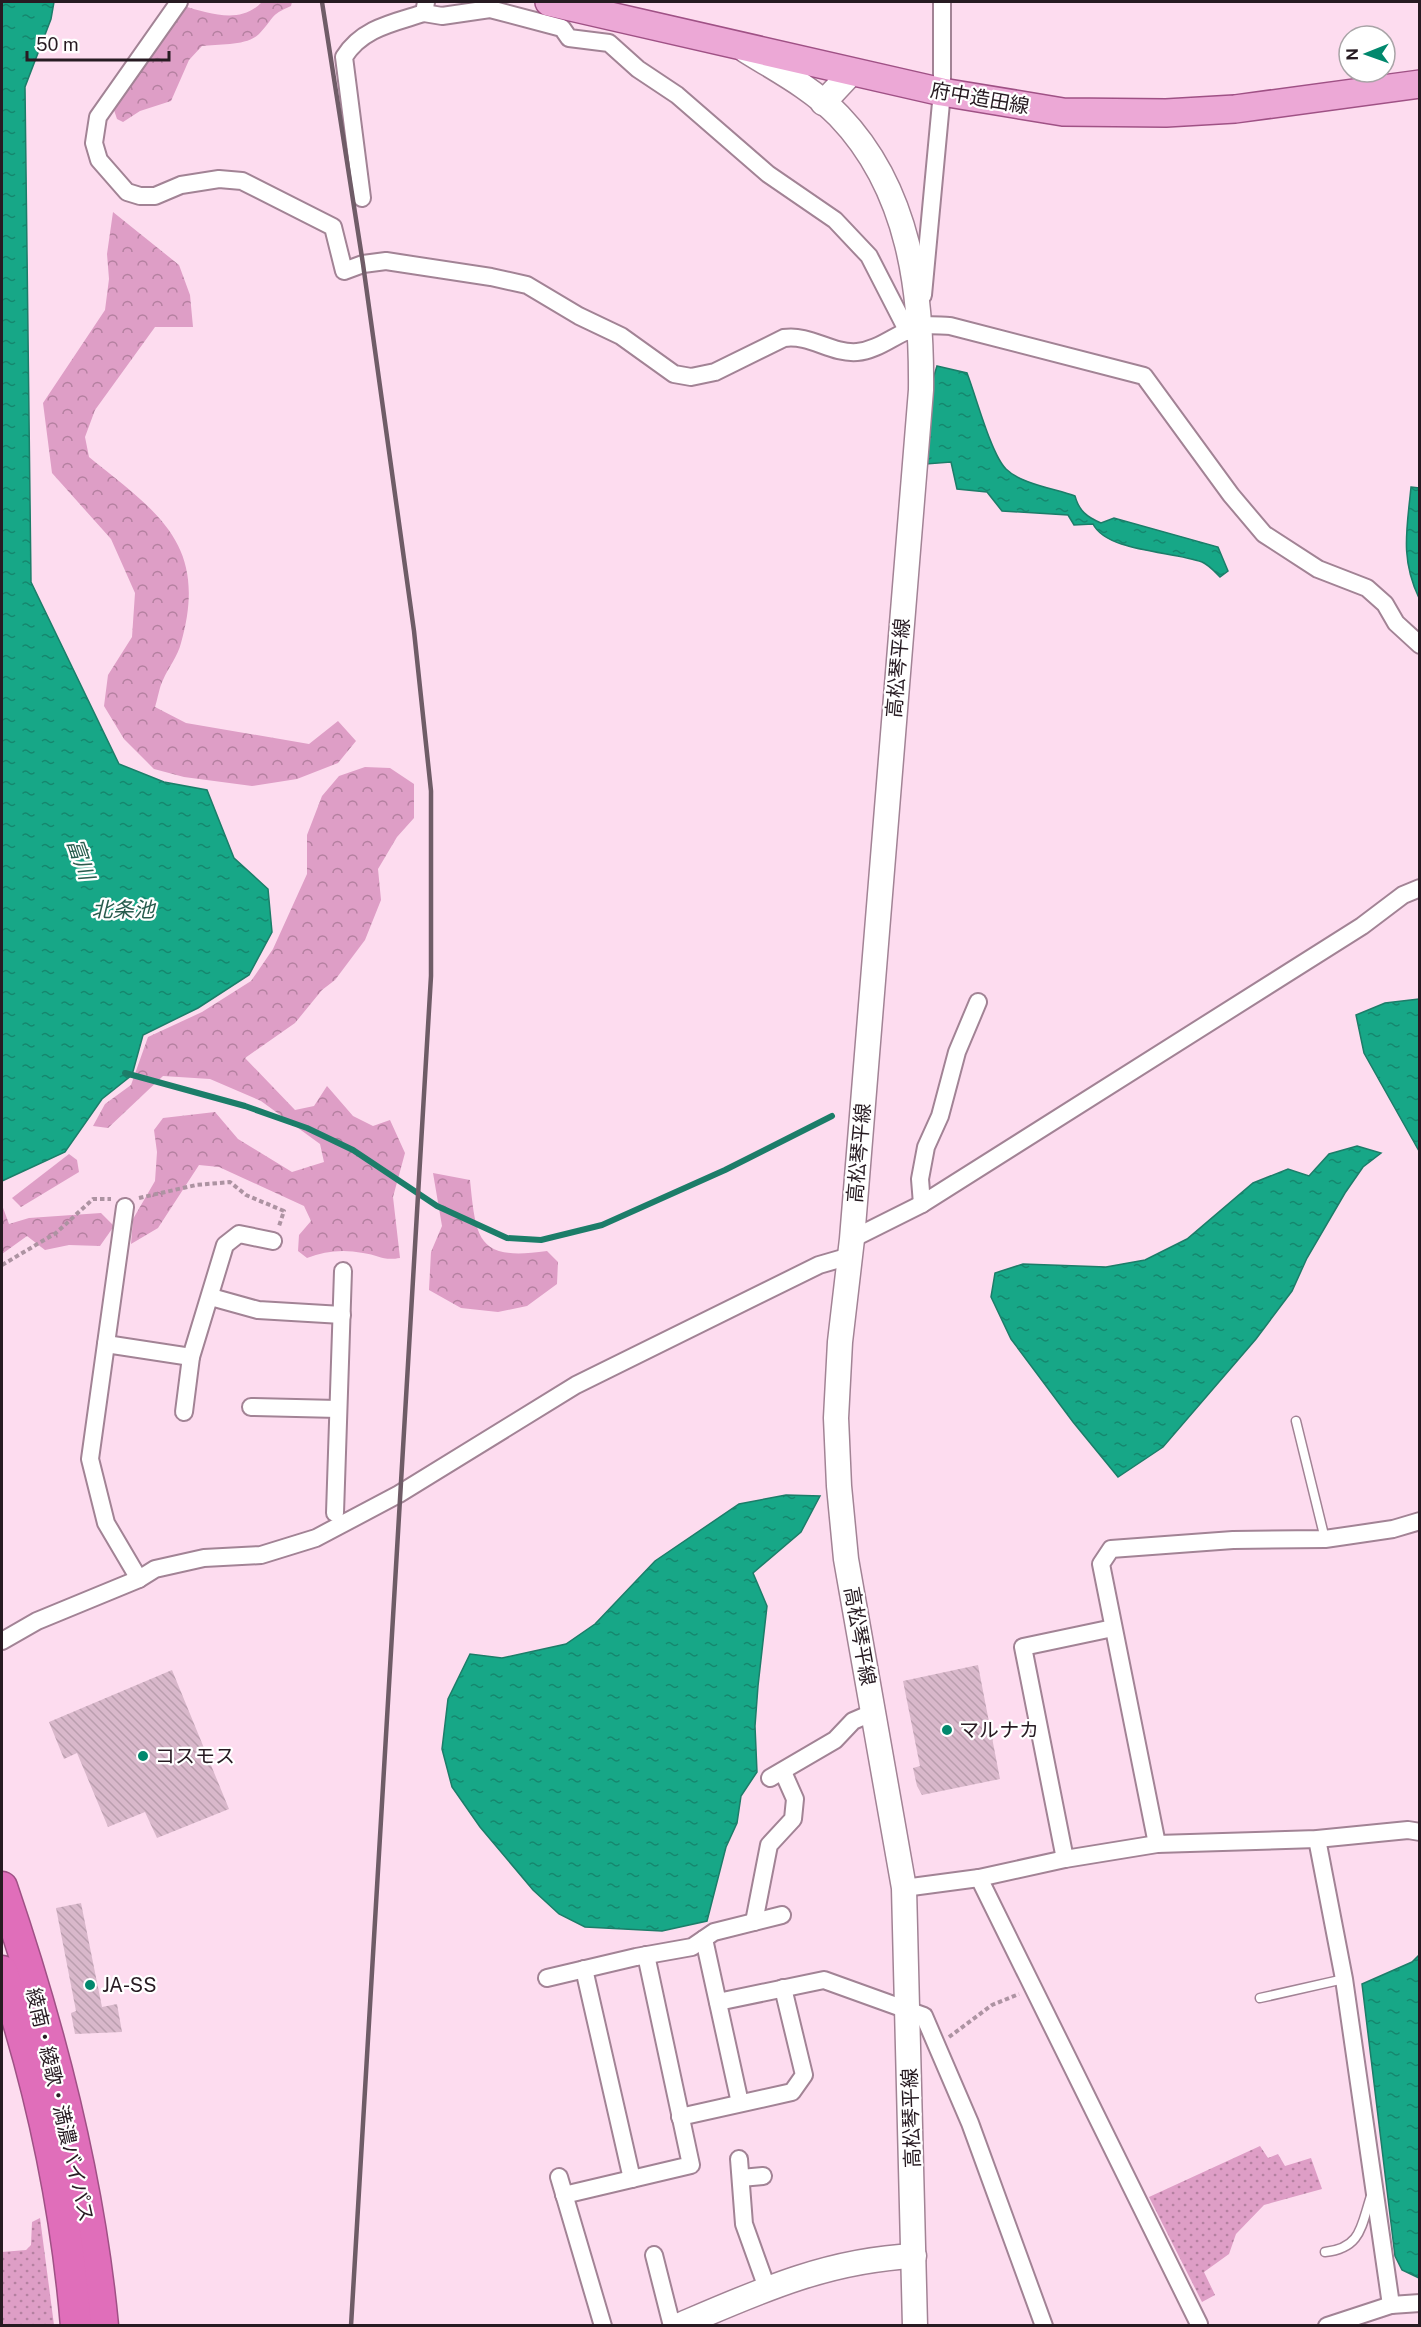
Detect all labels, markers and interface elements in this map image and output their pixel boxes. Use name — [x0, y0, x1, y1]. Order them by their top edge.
scale bar — [27, 24, 170, 62]
north arrow — [1337, 24, 1397, 84]
text: 50 m — [36, 34, 79, 55]
text: N — [1343, 48, 1362, 61]
street label: 府中造田線 — [929, 77, 1031, 119]
street label: 高松琴平線 — [882, 617, 914, 719]
water label: 富川 — [62, 835, 100, 885]
water label: 北条池 — [92, 897, 156, 922]
street label: 高松琴平線 — [843, 1102, 875, 1204]
street label: 高松琴平線 — [839, 1585, 881, 1687]
place label: マルナカ — [959, 1718, 1039, 1742]
marker: マルナカ — [940, 1723, 954, 1737]
place label: コスモス — [155, 1744, 235, 1768]
marker: コスモス — [136, 1749, 150, 1763]
place label: JA-SS — [102, 1973, 157, 1997]
marker: JA-SS — [83, 1978, 97, 1992]
street label: 綾南・綾歌・満濃バイパス — [21, 1986, 99, 2224]
street label: 高松琴平線 — [897, 2068, 925, 2168]

